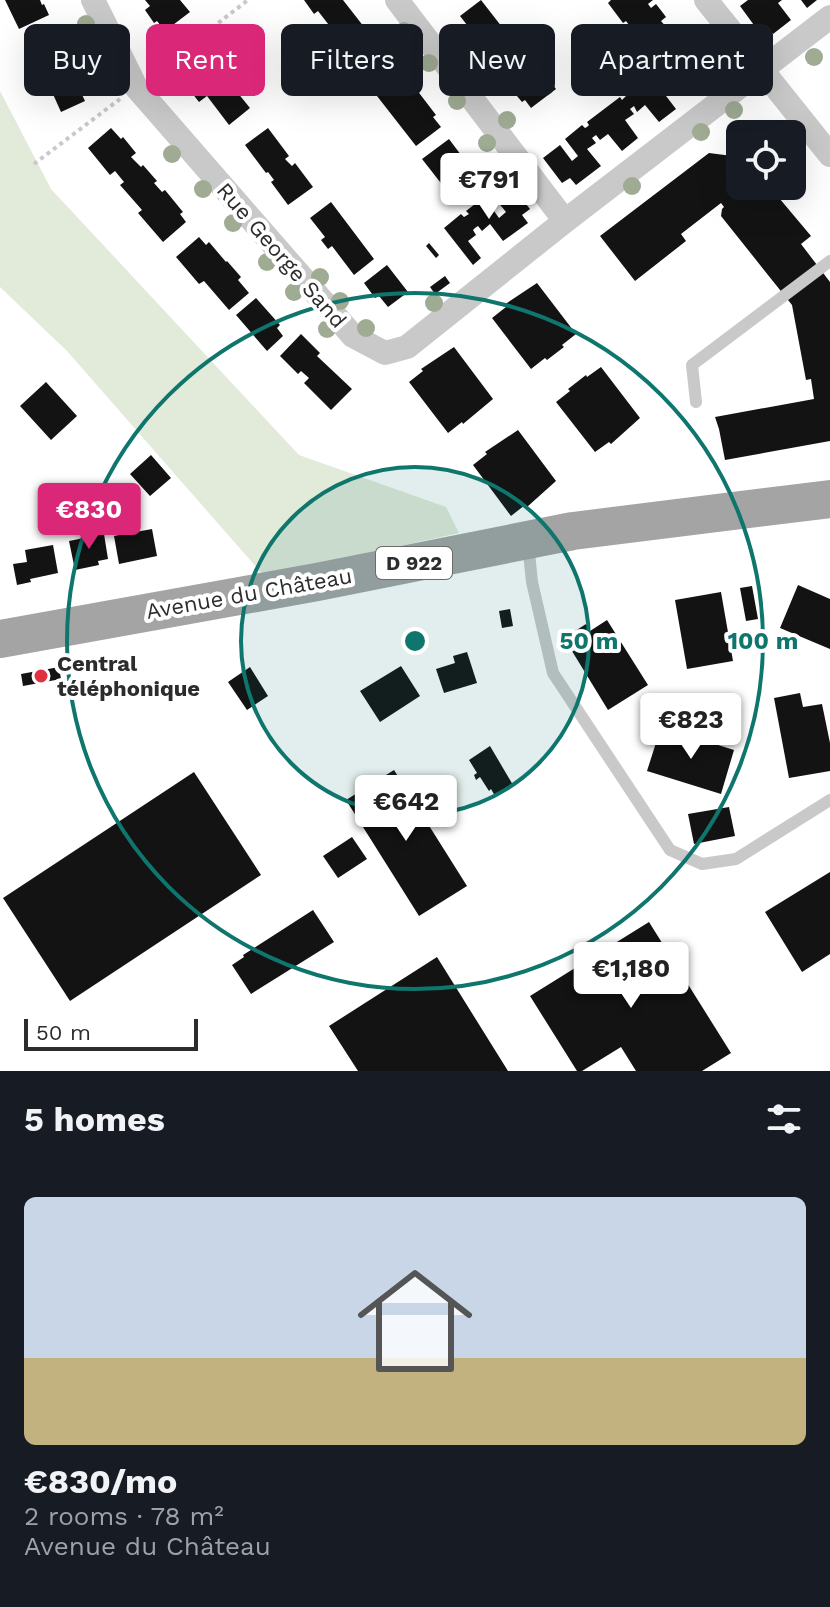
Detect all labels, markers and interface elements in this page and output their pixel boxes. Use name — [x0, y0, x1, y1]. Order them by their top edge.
chip: Buy — [24, 24, 130, 96]
chip: Rent — [146, 24, 265, 96]
chip: Filters — [281, 24, 423, 96]
chip: New — [439, 24, 555, 96]
chip: Apartment — [571, 24, 773, 96]
map controls — [726, 120, 806, 200]
button: locate — [726, 120, 806, 200]
pin: €791 — [442, 153, 536, 221]
text: €791 — [458, 164, 520, 194]
street label: Rue George Sand — [212, 178, 351, 333]
pin: €830 — [42, 483, 136, 551]
text: €830 — [56, 494, 122, 524]
road number: D 922 — [376, 547, 452, 579]
street label: Avenue du Château — [144, 563, 354, 624]
centre of rings — [401, 627, 429, 655]
text: 50 m — [560, 627, 618, 655]
text: 100 m — [728, 627, 798, 655]
place label: Central téléphonique — [57, 651, 200, 701]
marker: Central téléphonique — [32, 667, 50, 685]
pin: €823 — [644, 693, 738, 761]
text: €823 — [658, 704, 724, 734]
pin: €642 — [359, 775, 453, 843]
text: €642 — [373, 786, 439, 816]
pin: €1,180 — [566, 942, 696, 1010]
text: €1,180 — [592, 953, 670, 983]
scale bar — [24, 1015, 198, 1051]
text: 50 m — [36, 1020, 91, 1045]
icon: filters — [762, 1097, 806, 1141]
text: 5 homes — [24, 1099, 165, 1139]
icon: home — [343, 1249, 487, 1393]
text: €830/mo — [24, 1461, 177, 1501]
text: 2 rooms · 78 m² — [24, 1501, 224, 1531]
text: Avenue du Château — [24, 1531, 271, 1561]

